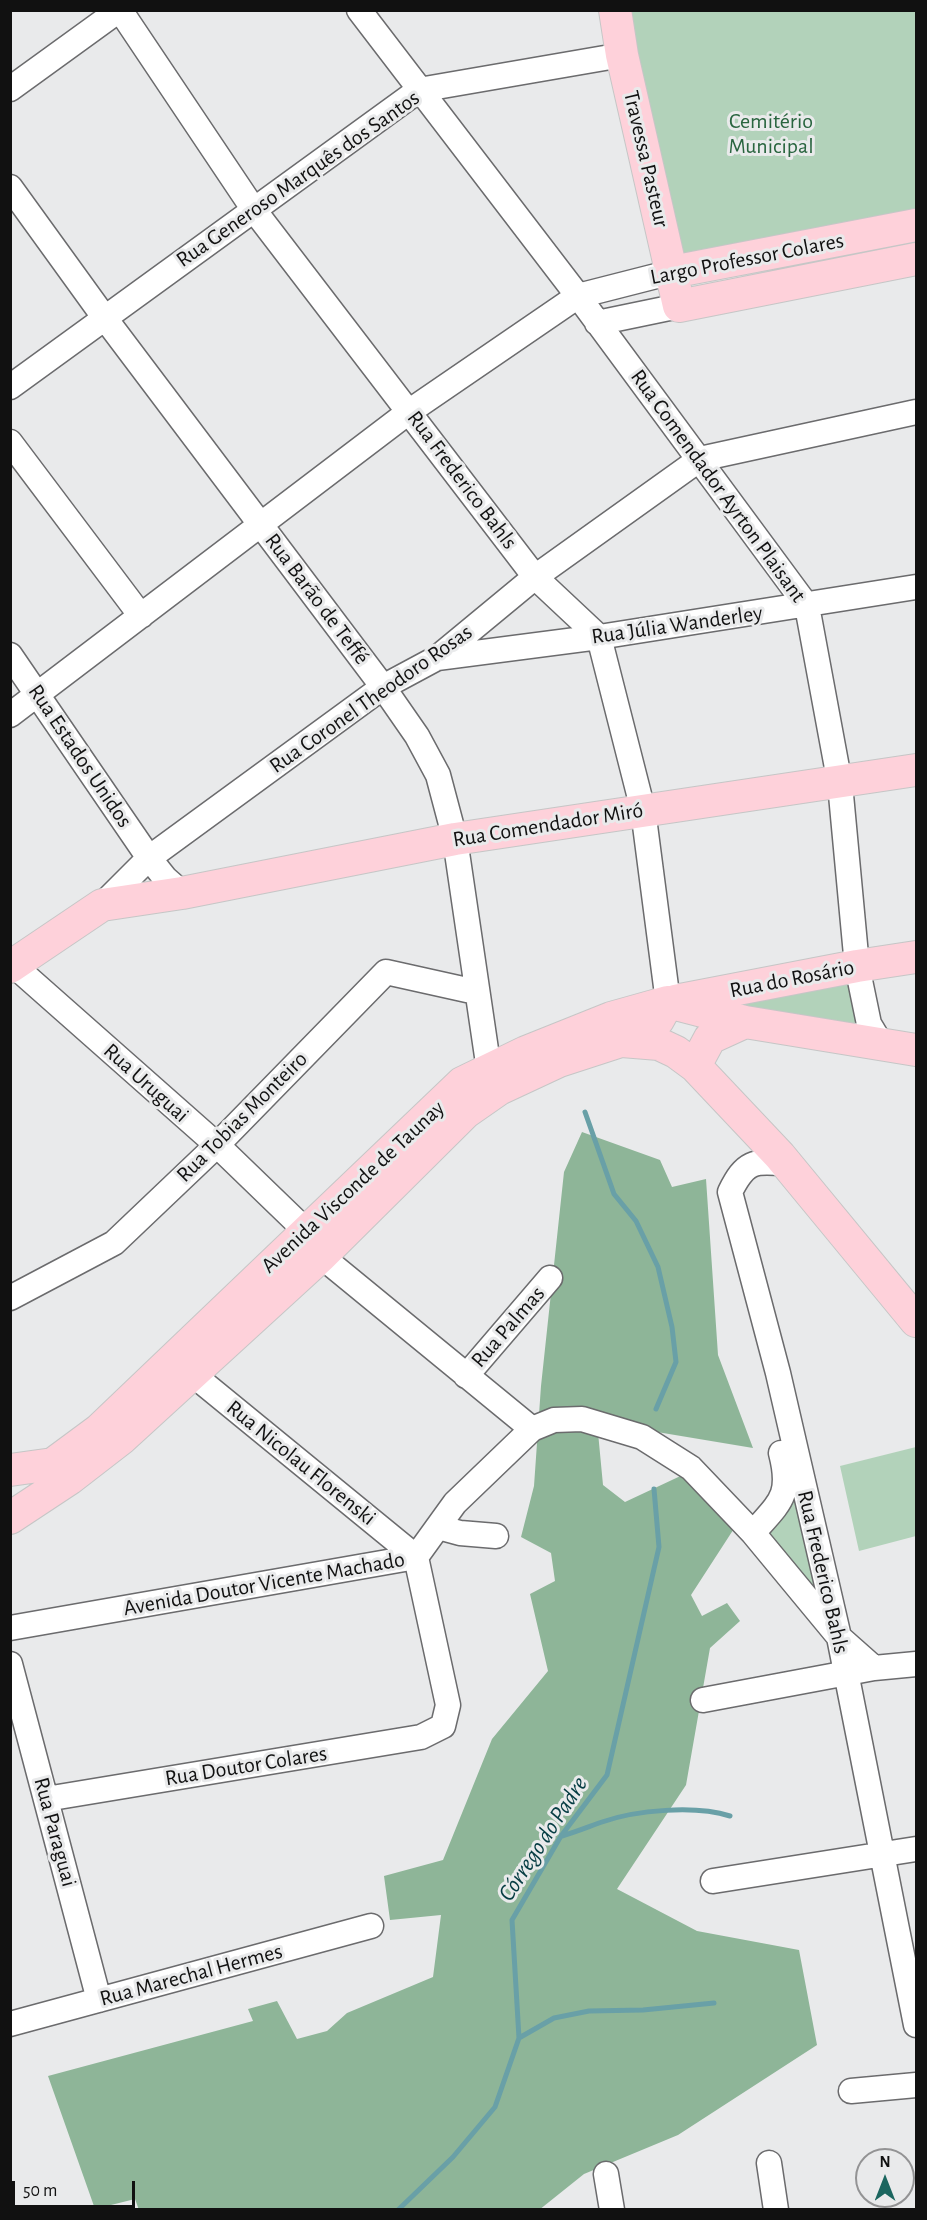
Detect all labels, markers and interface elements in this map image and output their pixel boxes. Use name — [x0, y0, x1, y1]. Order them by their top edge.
street label: Rua Generoso Marquês dos Santos — [171, 85, 425, 273]
street label: Travessa Pasteur — [617, 88, 675, 230]
park label: Cemitério Municipal — [728, 108, 814, 160]
street label: Largo Professor Colares — [648, 227, 846, 291]
street label: Rua Comendador Ayrton Plaisant — [625, 364, 811, 608]
street label: Rua Frederico Bahls — [401, 406, 523, 554]
street label: Rua Barão de Teffé — [259, 528, 375, 670]
street label: Rua Júlia Wanderley — [590, 600, 764, 650]
street label: Rua Coronel Theodoro Rosas — [264, 619, 478, 779]
street label: Rua Estados Unidos — [22, 679, 138, 833]
street label: Rua Comendador Miró — [451, 797, 645, 853]
street label: Rua do Rosário — [728, 954, 856, 1004]
street label: Rua Uruguai — [98, 1038, 194, 1128]
street label: Rua Tobias Monteiro — [171, 1046, 313, 1188]
street label: Avenida Visconde de Taunay — [256, 1095, 450, 1279]
street label: Rua Palmas — [466, 1281, 550, 1373]
street label: Rua Nicolau Florenski — [221, 1395, 381, 1531]
street label: Rua Frederico Bahls — [791, 1488, 855, 1656]
street label: Avenida Doutor Vicente Machado — [121, 1546, 407, 1622]
street label: Rua Doutor Colares — [163, 1740, 329, 1792]
water label: Córrego do Padre — [492, 1771, 594, 1907]
street label: Rua Paraguai — [28, 1774, 82, 1890]
street label: Rua Marechal Hermes — [97, 1938, 285, 2012]
north arrow — [855, 2148, 915, 2208]
text: N — [879, 2154, 891, 2170]
scale bar — [15, 2169, 138, 2207]
text: 50 m — [23, 2182, 57, 2200]

